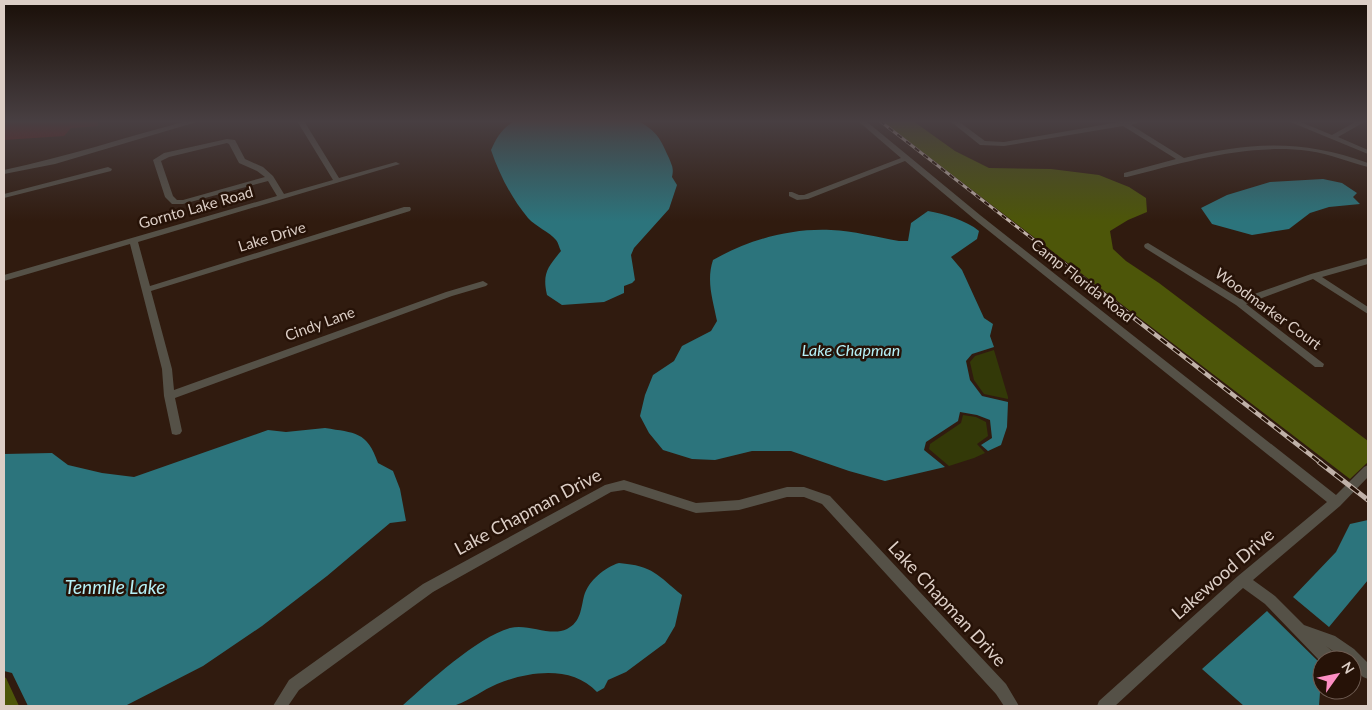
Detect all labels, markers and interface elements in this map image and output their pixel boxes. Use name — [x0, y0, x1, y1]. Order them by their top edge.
street label: Gornto Lake Road — [136, 182, 255, 232]
street label: Lake Drive — [236, 217, 308, 255]
street label: Camp Florida Road — [1028, 235, 1137, 326]
street label: Woodmarker Court — [1212, 264, 1326, 353]
street label: Cindy Lane — [282, 302, 357, 344]
water label: Lake Chapman — [802, 340, 900, 359]
street label: Lake Chapman Drive — [450, 463, 605, 559]
street label: Lakewood Drive — [1167, 523, 1278, 624]
street label: Lake Chapman Drive — [884, 536, 1011, 671]
water label: Tenmile Lake — [65, 575, 165, 598]
north arrow — [1312, 650, 1362, 700]
text: N — [1338, 658, 1358, 677]

